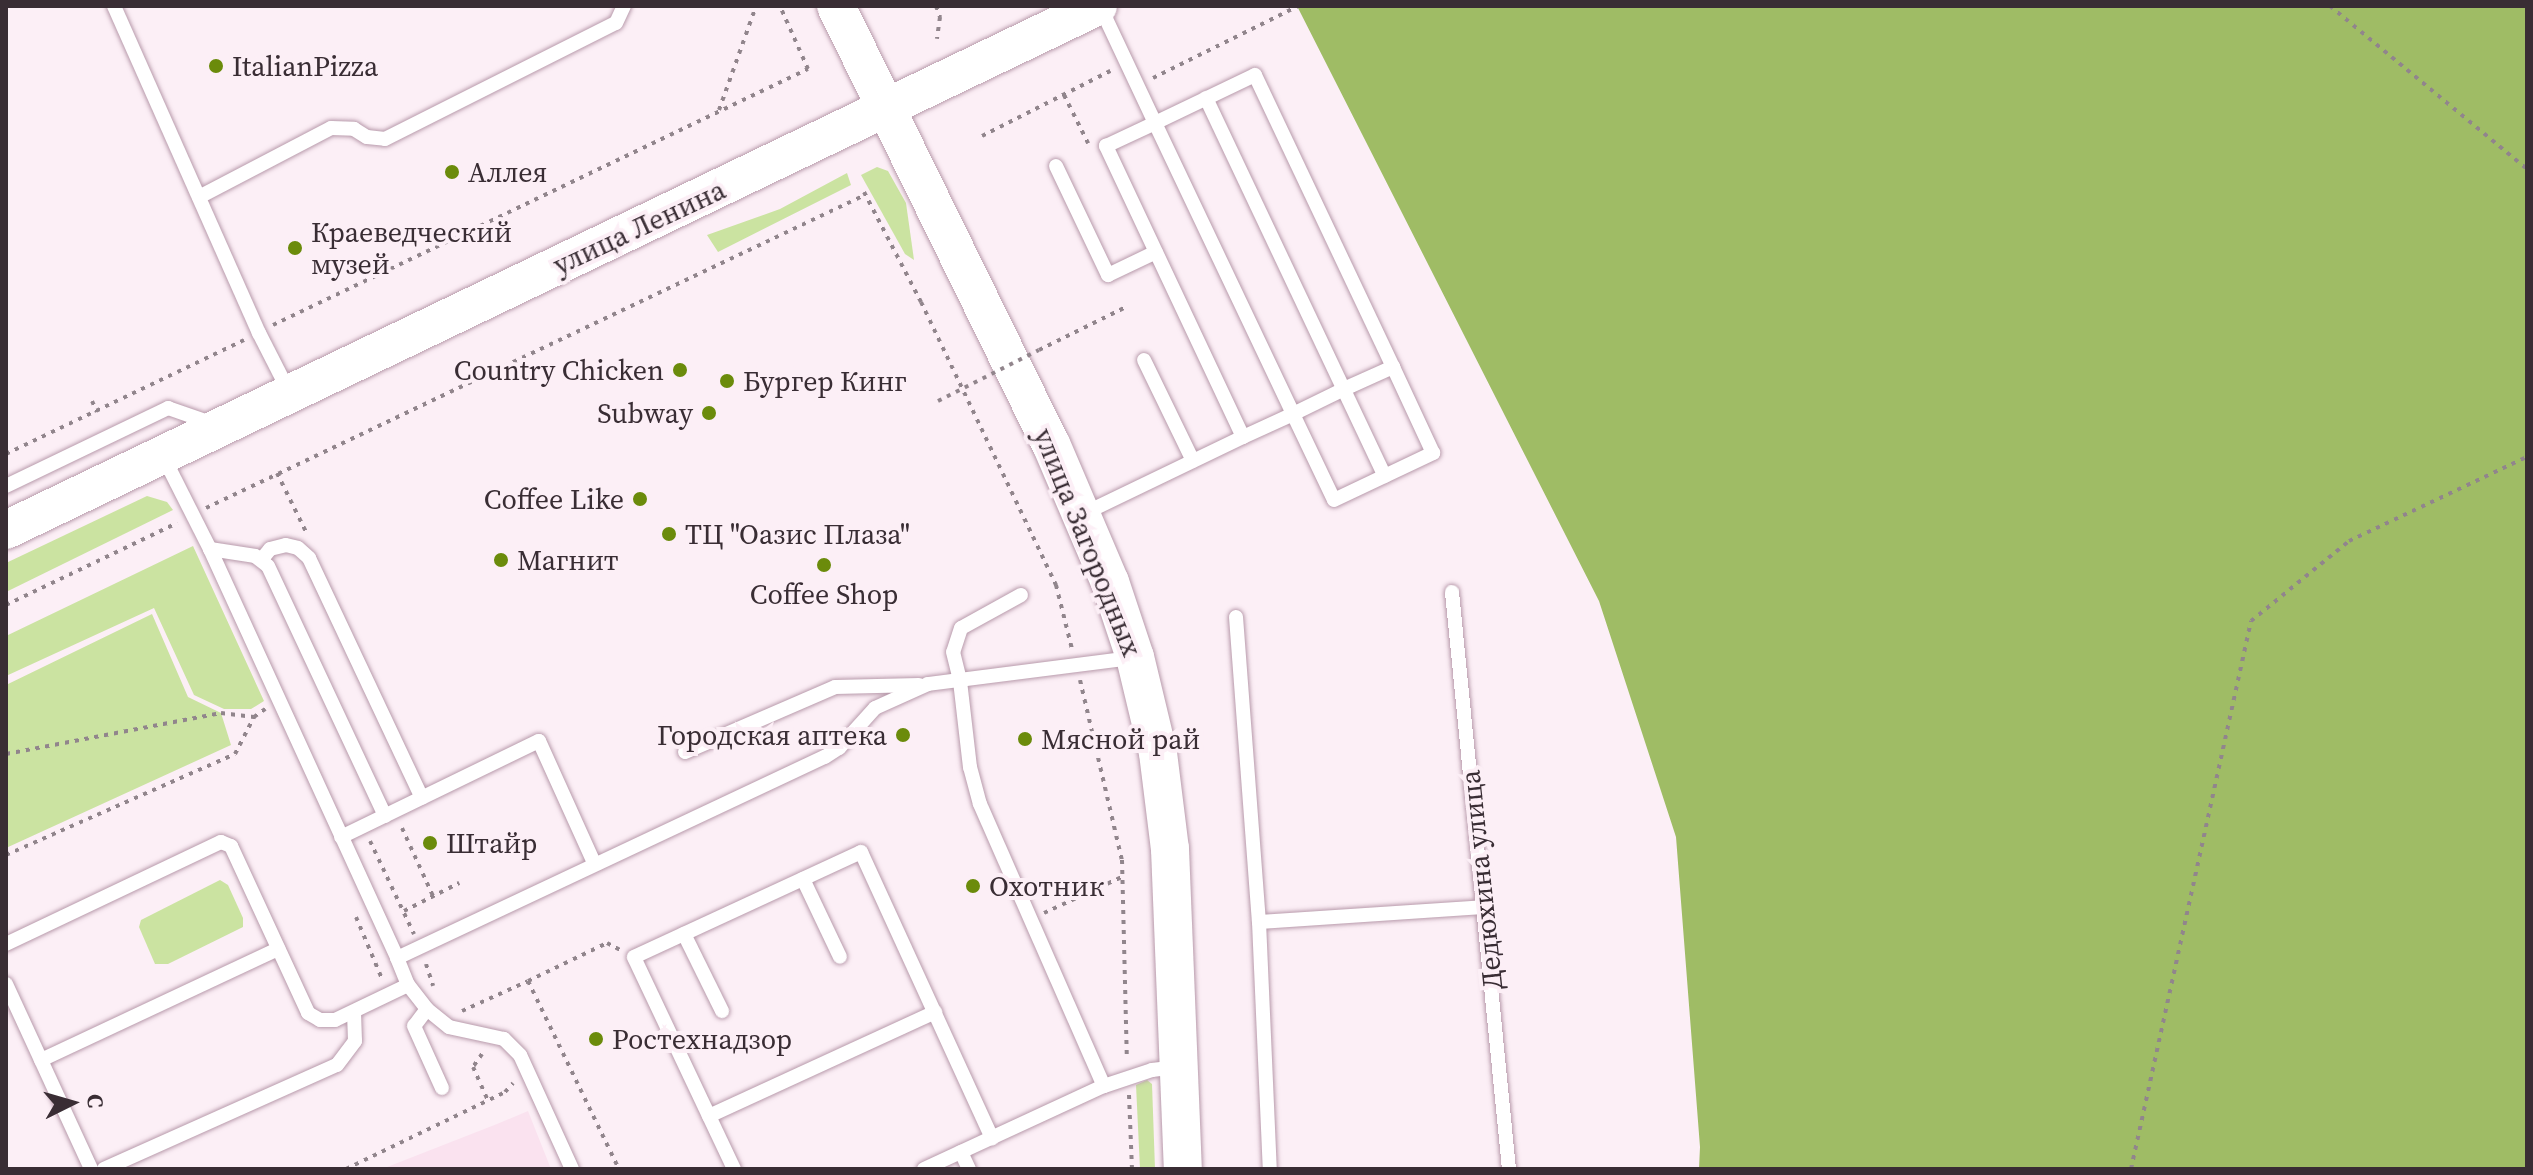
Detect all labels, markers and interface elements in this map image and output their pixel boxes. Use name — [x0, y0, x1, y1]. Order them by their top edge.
place label: ItalianPizza — [232, 49, 378, 83]
marker: ItalianPizza — [207, 57, 225, 75]
place label: Аллея — [468, 155, 548, 189]
marker: Аллея — [443, 163, 461, 181]
street label: улица Ленина — [548, 172, 730, 282]
place label: Краеведческий музей — [311, 215, 512, 281]
marker: Краеведческий музей — [286, 239, 304, 257]
place label: Country Chicken — [454, 353, 664, 387]
marker: Country Chicken — [671, 361, 689, 379]
place label: Бургер Кинг — [743, 364, 907, 398]
marker: Бургер Кинг — [718, 372, 736, 390]
place label: Subway — [597, 396, 693, 430]
marker: Subway — [700, 404, 718, 422]
street label: улица Загородных — [1027, 423, 1149, 661]
place label: Coffee Like — [484, 482, 624, 516]
marker: Coffee Like — [631, 490, 649, 508]
place label: ТЦ "Оазис Плаза" — [685, 517, 910, 551]
marker: ТЦ "Оазис Плаза" — [660, 525, 678, 543]
place label: Магнит — [517, 543, 619, 577]
marker: Магнит — [492, 551, 510, 569]
marker: Coffee Shop — [815, 556, 833, 574]
place label: Coffee Shop — [750, 577, 898, 611]
place label: Городская аптека — [657, 718, 887, 752]
place label: Мясной рай — [1041, 722, 1200, 756]
marker: Городская аптека — [894, 726, 912, 744]
marker: Мясной рай — [1016, 730, 1034, 748]
street label: Дедюхина улица — [1453, 769, 1509, 991]
place label: Штайр — [446, 826, 537, 860]
marker: Штайр — [421, 834, 439, 852]
place label: Охотник — [989, 869, 1104, 903]
marker: Охотник — [964, 877, 982, 895]
place label: Ростехнадзор — [612, 1022, 792, 1056]
marker: Ростехнадзор — [587, 1030, 605, 1048]
north arrow — [32, 1063, 112, 1143]
text: С — [80, 1093, 111, 1109]

